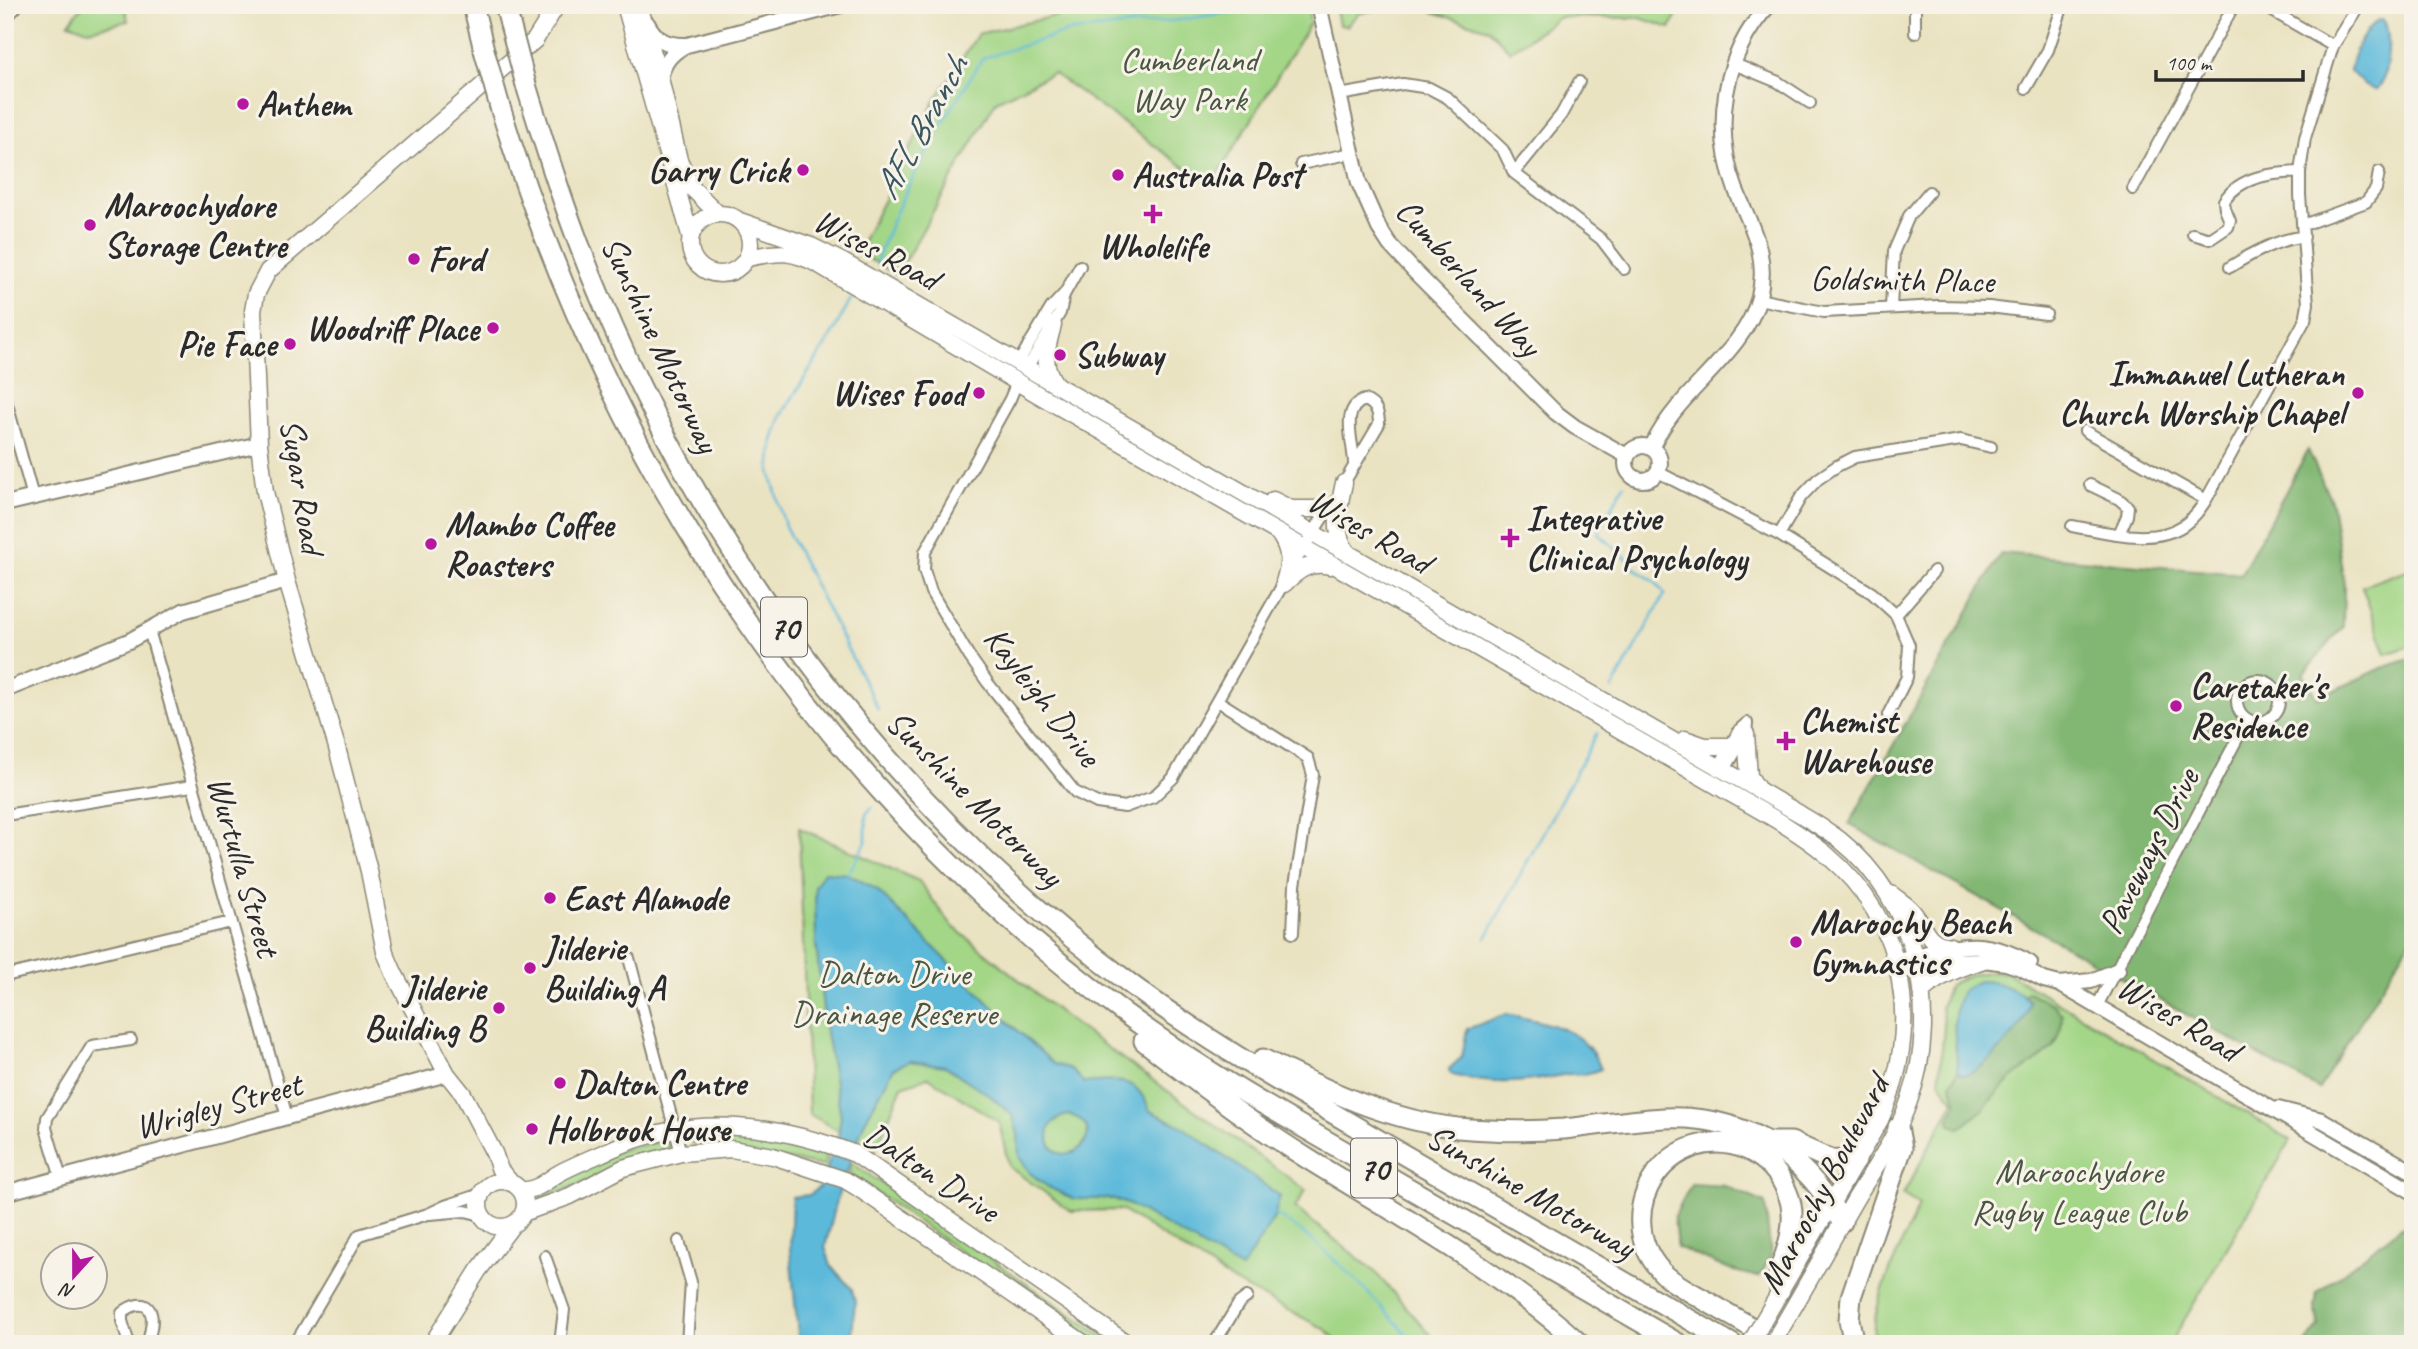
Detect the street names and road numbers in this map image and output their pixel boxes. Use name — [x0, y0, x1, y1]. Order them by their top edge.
street label: Cumberland Way — [1386, 189, 1554, 368]
street label: Wises Road — [806, 198, 952, 304]
street label: Sunshine Motorway — [591, 229, 731, 461]
street label: Goldsmith Place — [1810, 255, 1997, 304]
street label: Sugar Road — [270, 416, 336, 562]
street label: Wises Road — [1300, 478, 1444, 587]
road number: 70 — [761, 598, 807, 656]
street label: Kayleigh Drive — [974, 617, 1113, 778]
street label: Sunshine Motorway — [876, 700, 1075, 898]
street label: Paveways Drive — [2088, 759, 2210, 941]
street label: Wurtulla Street — [196, 771, 292, 965]
street label: Wises Road — [2109, 964, 2253, 1075]
street label: Wrigley Street — [130, 1061, 309, 1149]
street label: Maroochy Boulevard — [1747, 1063, 1902, 1301]
street label: Dalton Drive — [856, 1112, 1010, 1234]
street label: Sunshine Motorway — [1418, 1114, 1645, 1270]
road number: 70 — [1351, 1138, 1397, 1198]

